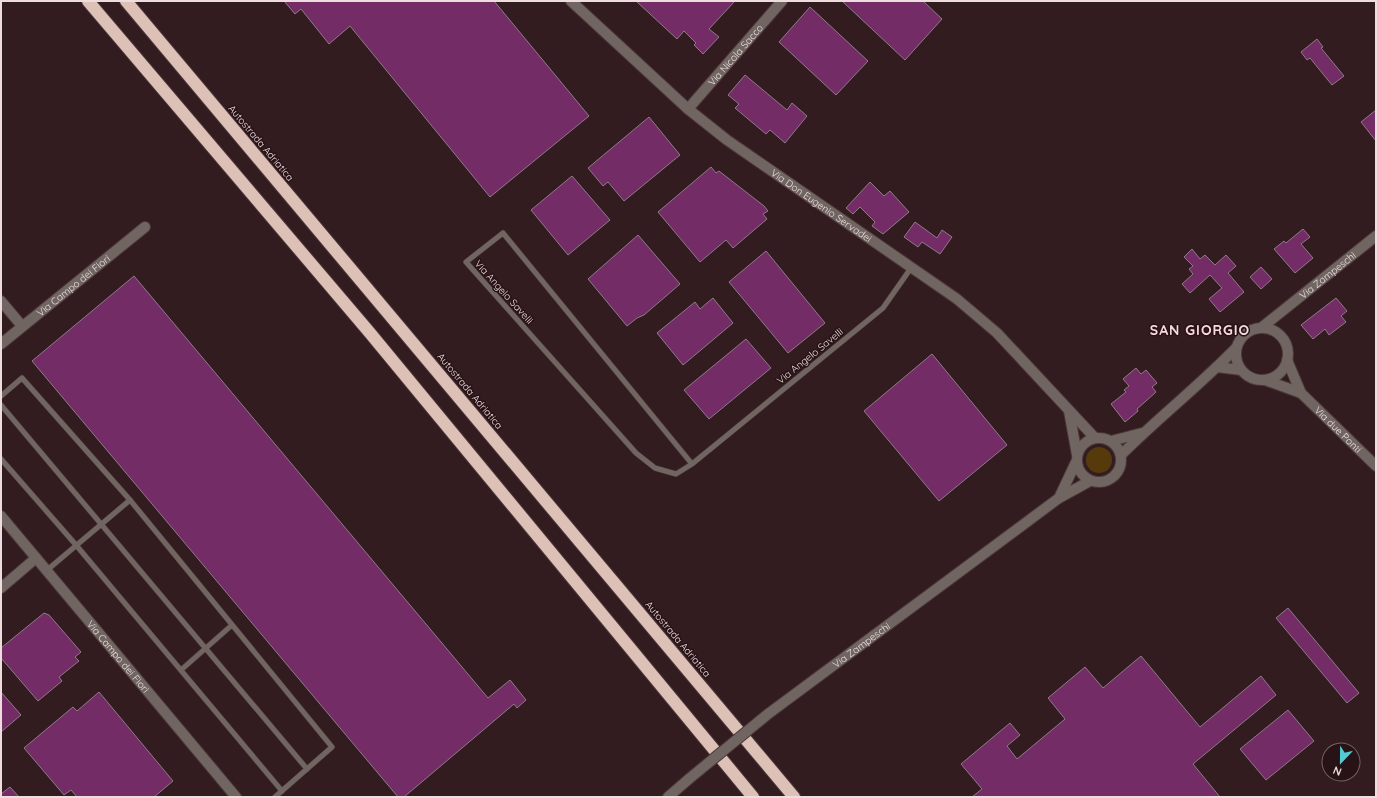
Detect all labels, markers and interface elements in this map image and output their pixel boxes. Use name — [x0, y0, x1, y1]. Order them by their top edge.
street label: Via Nicola Sacco — [705, 21, 766, 88]
street label: Autostrada Adriatica — [225, 102, 297, 184]
street label: Via Don Eugenio Servadei — [769, 166, 875, 245]
street label: Via Zampeschi — [1297, 248, 1358, 301]
street label: Via Campo dei Fiori — [34, 252, 112, 319]
street label: Via Angelo Savelli — [472, 257, 536, 327]
district label: SAN GIORGIO — [1150, 321, 1250, 339]
street label: Via Angelo Savelli — [774, 325, 846, 387]
street label: Autostrada Adriatica — [434, 350, 506, 432]
street label: Via due Ponti — [1312, 403, 1365, 455]
street label: Autostrada Adriatica — [642, 598, 714, 680]
street label: Via Campo dei Fiori — [84, 617, 152, 695]
street label: Via Zampeschi — [830, 619, 893, 671]
north arrow — [1321, 742, 1361, 782]
text: N — [1331, 763, 1344, 779]

